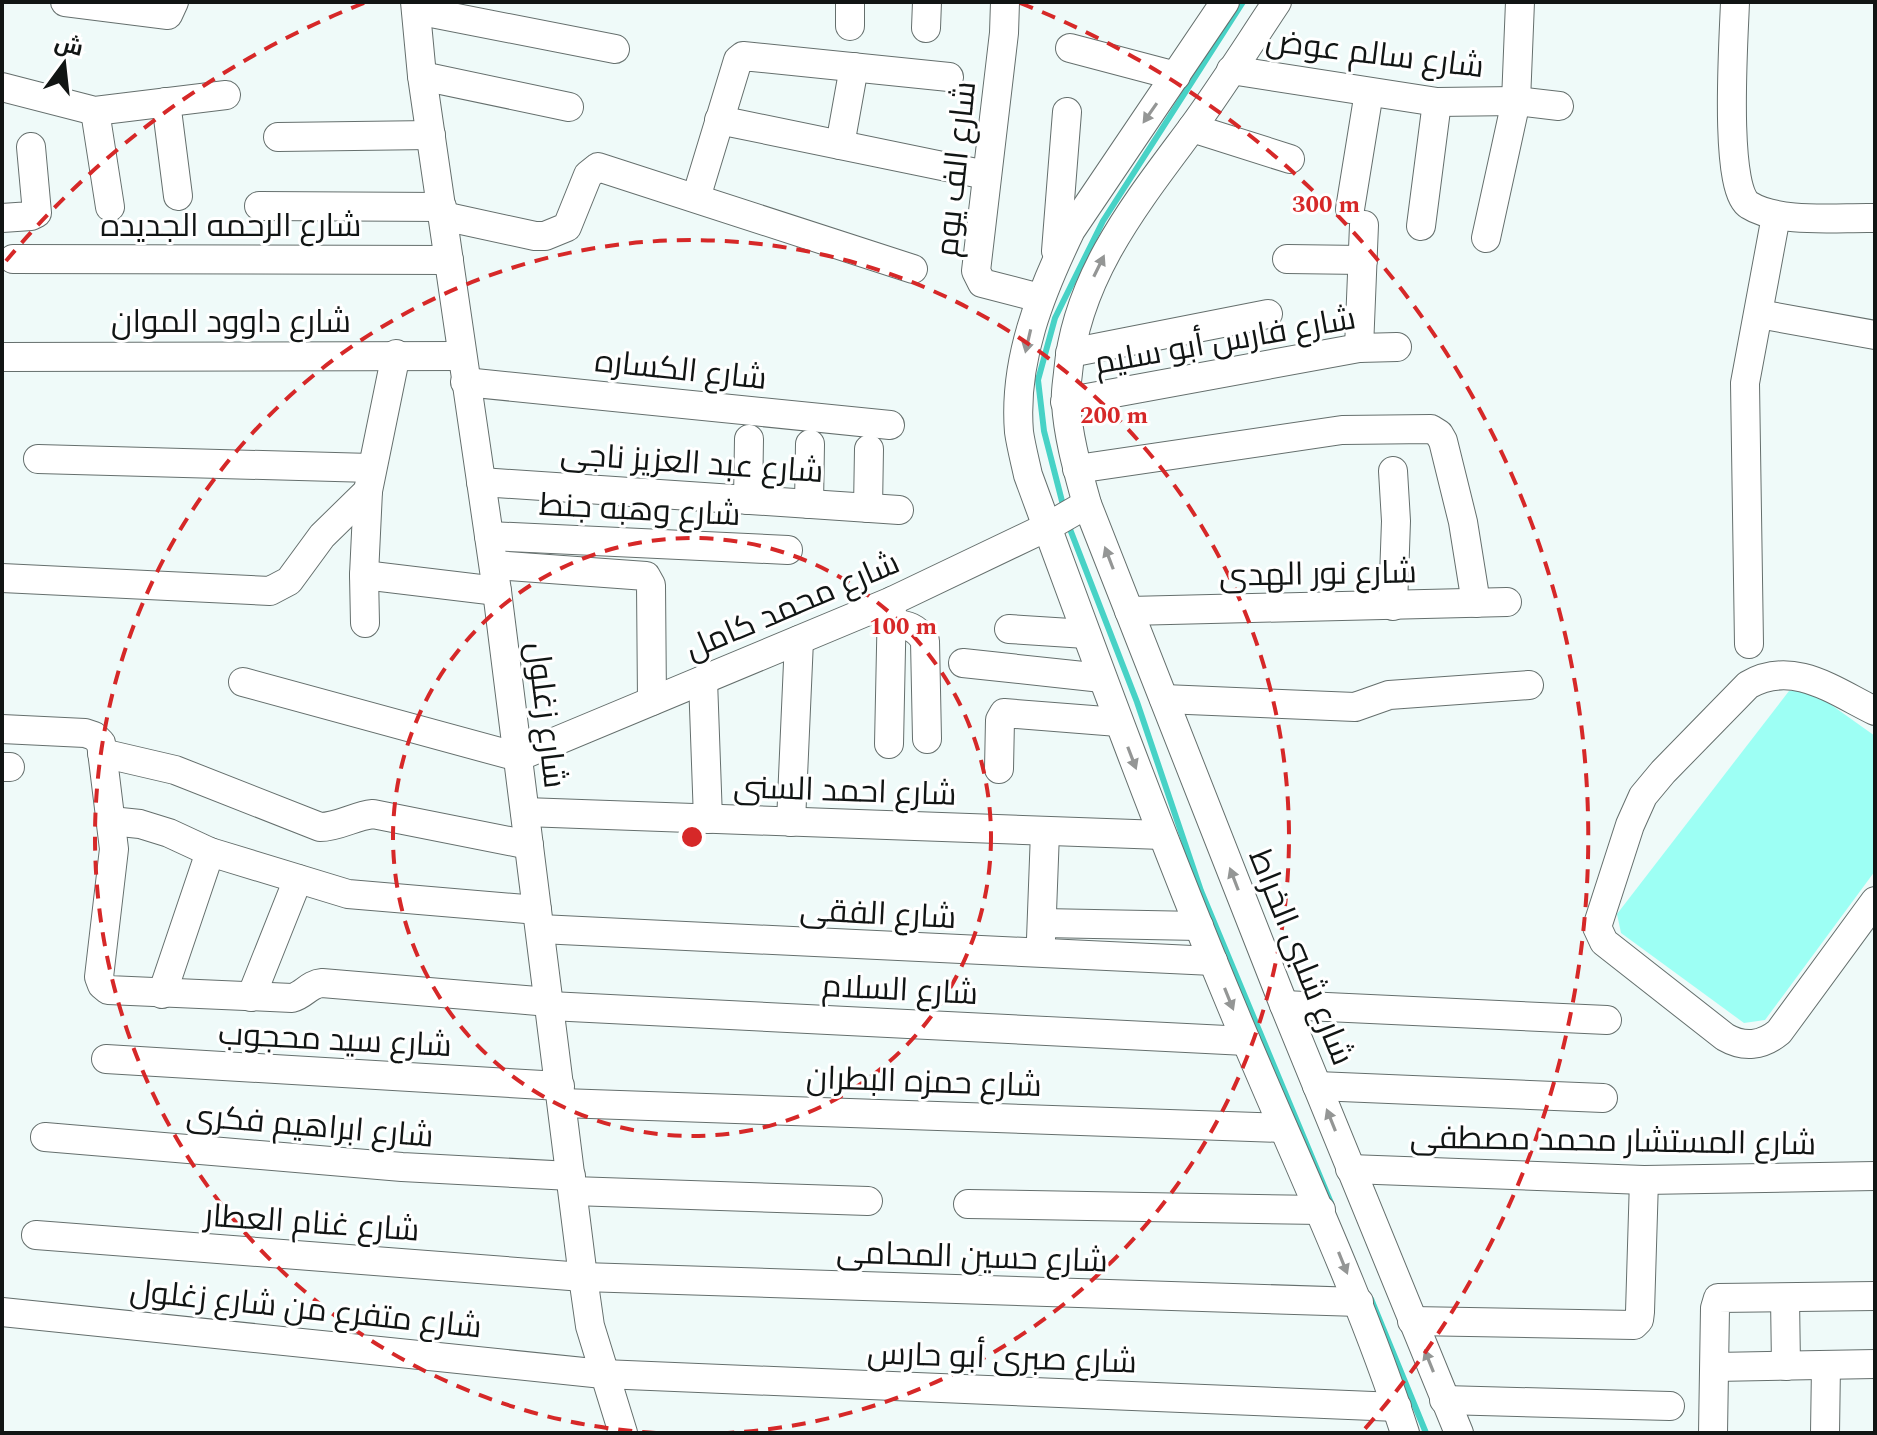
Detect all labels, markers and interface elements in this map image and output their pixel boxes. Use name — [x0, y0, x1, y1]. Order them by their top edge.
street label: شارع سالم عوض — [1263, 17, 1487, 92]
north arrow — [24, 24, 104, 104]
text: ش — [51, 27, 87, 66]
street label: شارع الف يوم — [923, 79, 990, 259]
one-way arrow — [1143, 103, 1158, 124]
text: 300 m — [1292, 187, 1360, 223]
street label: شارع الرحمه الجديده — [100, 202, 362, 251]
one-way arrow — [1093, 254, 1106, 277]
street label: شارع فارس أبو سليم — [1091, 294, 1360, 389]
street label: شارع داوود الموان — [111, 298, 351, 347]
one-way arrow — [1021, 328, 1034, 353]
street label: شارع الكساره — [592, 337, 769, 404]
text: 200 m — [1080, 398, 1148, 434]
street label: شارع عبد العزيز ناجى — [559, 430, 825, 497]
street label: شارع وهبه جنط — [538, 481, 742, 540]
street label: شارع محمد كامل — [678, 539, 908, 674]
one-way arrow — [1102, 546, 1115, 570]
street label: شارع نور الهدى — [1219, 548, 1417, 601]
text: 100 m — [869, 609, 937, 645]
street label: شارع زغلول — [512, 639, 579, 791]
one-way arrow — [1126, 746, 1139, 770]
street label: شارع احمد السنى — [732, 763, 958, 820]
centre of rings — [678, 823, 706, 851]
street label: شارع شلبى الخراط — [1235, 842, 1366, 1073]
one-way arrow — [1227, 867, 1240, 891]
street label: شارع الفقى — [798, 886, 957, 943]
street label: شارع السلام — [821, 962, 979, 1019]
one-way arrow — [1222, 987, 1235, 1011]
street label: شارع سيد محجوب — [217, 1010, 453, 1071]
street label: شارع حمزه البطران — [805, 1054, 1043, 1111]
street label: شارع ابراهيم فكرى — [184, 1091, 436, 1162]
one-way arrow — [1324, 1108, 1337, 1132]
street label: شارع المستشار محمد مصطفى — [1409, 1113, 1817, 1170]
street label: شارع غنام العطار — [201, 1191, 421, 1255]
street label: شارع حسين المحامى — [835, 1228, 1109, 1287]
one-way arrow — [1337, 1251, 1350, 1275]
street label: شارع متفرع من شارع زغلول — [127, 1267, 484, 1352]
street label: شارع صبرى أبو حارس — [866, 1329, 1138, 1388]
one-way arrow — [1422, 1349, 1435, 1373]

